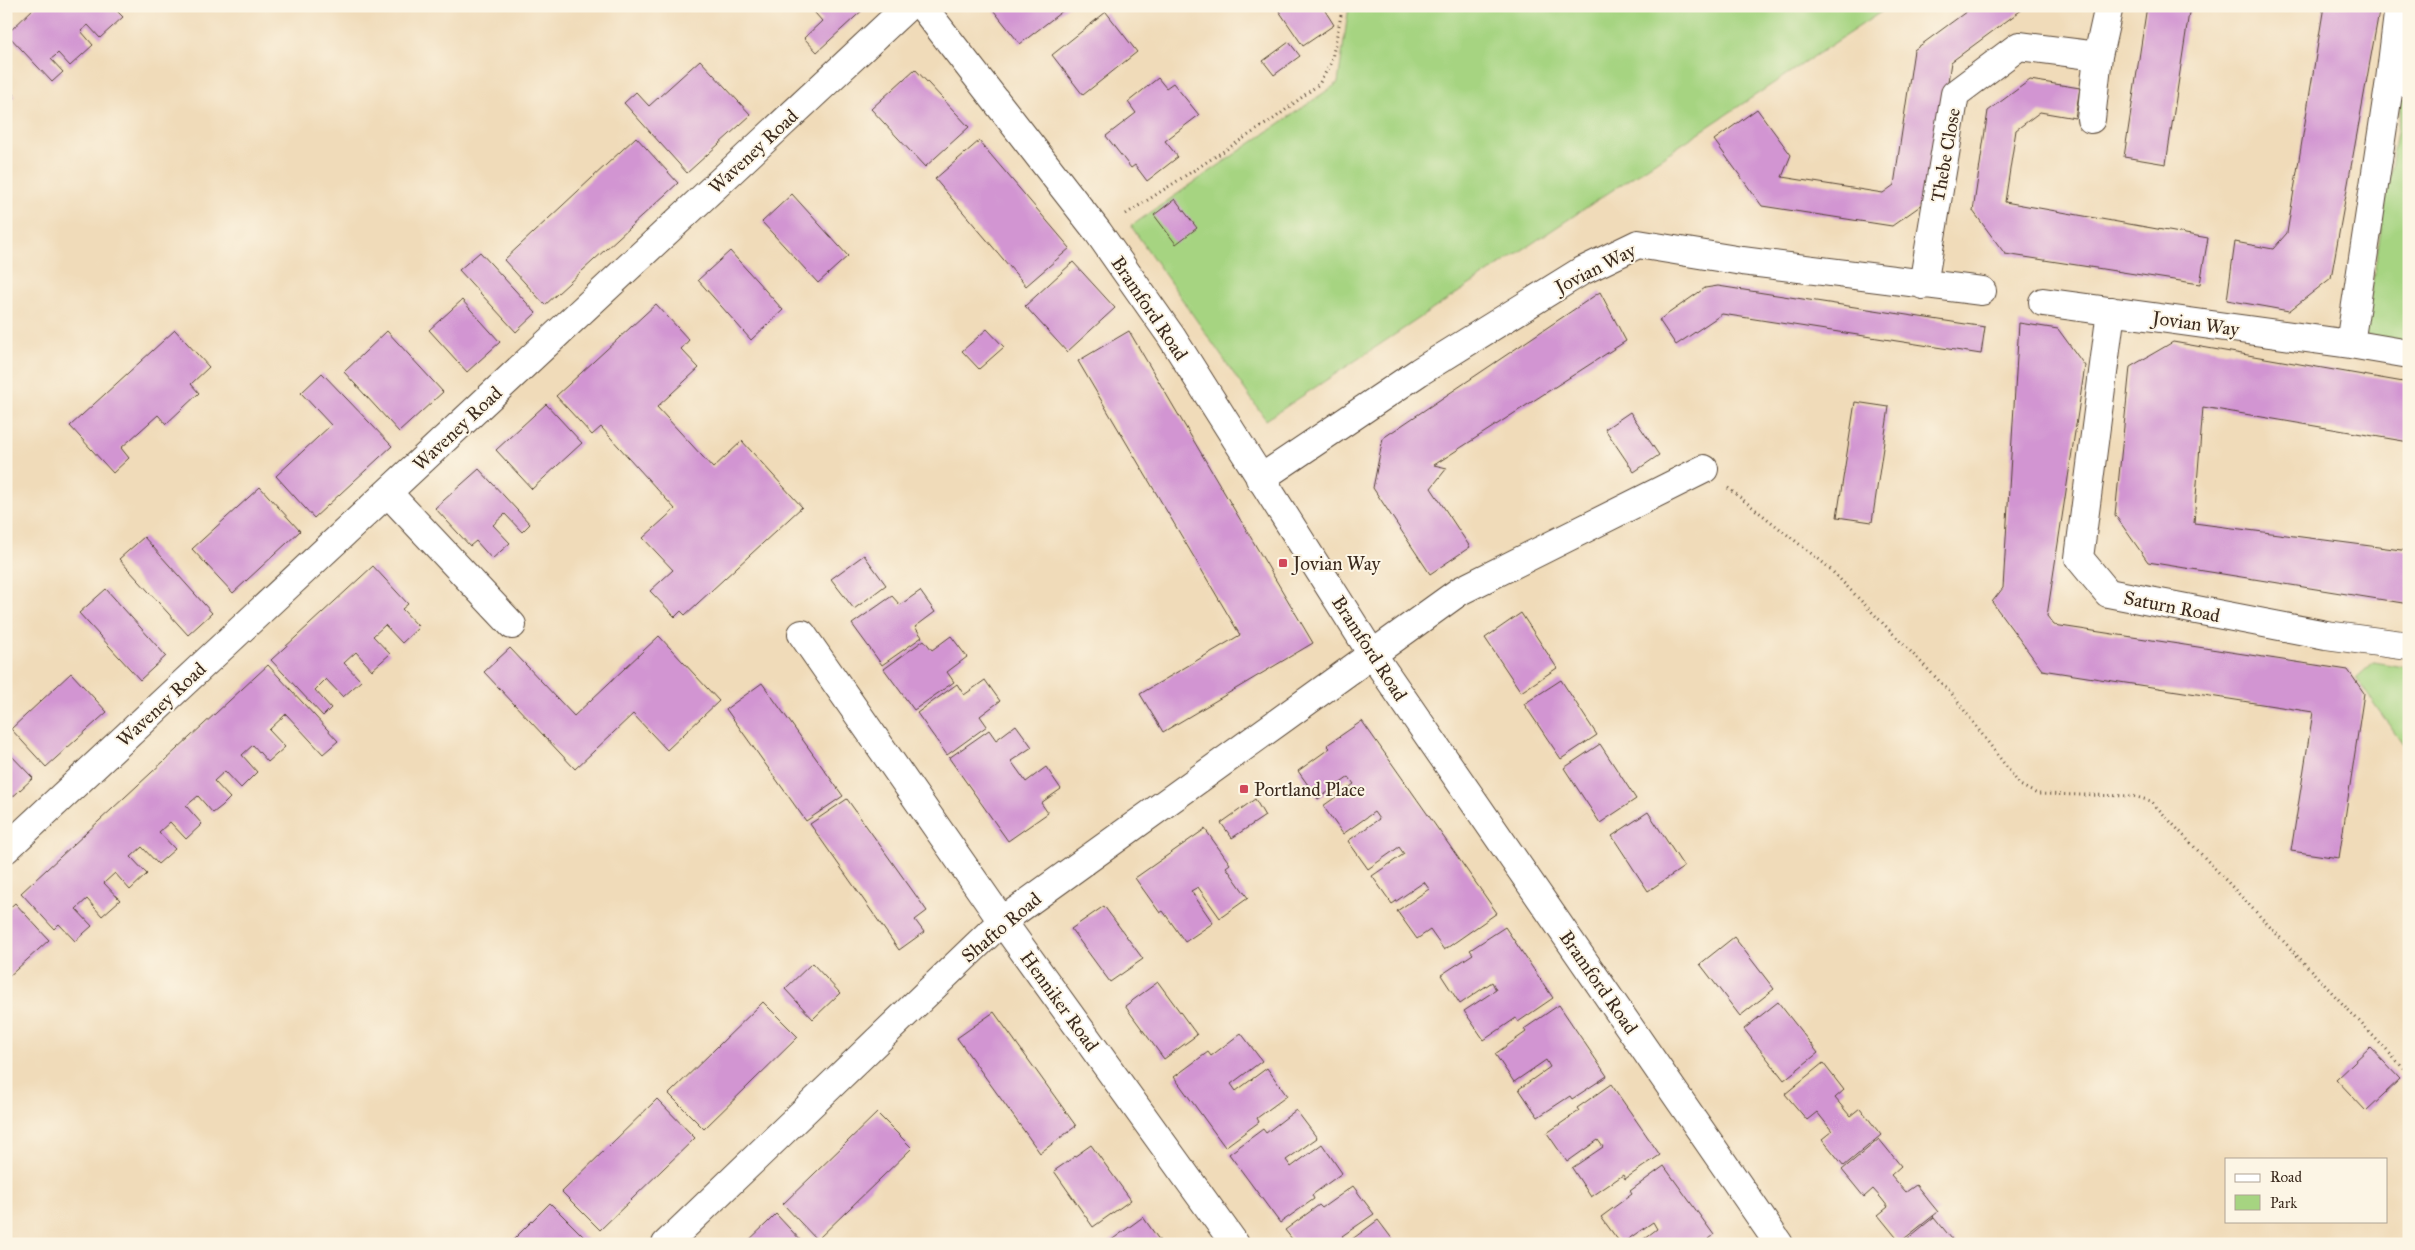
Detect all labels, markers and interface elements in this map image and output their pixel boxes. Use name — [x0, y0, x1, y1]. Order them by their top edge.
street label: Waveney Road — [704, 104, 803, 198]
street label: Thebe Close — [1926, 106, 1965, 204]
street label: Jovian Way — [1549, 238, 1641, 300]
street label: Bramford Road — [1106, 252, 1193, 365]
street label: Jovian Way — [2149, 306, 2242, 342]
street label: Waveney Road — [408, 381, 507, 475]
place label: Jovian Way — [1291, 552, 1382, 576]
marker: Jovian Way — [1277, 557, 1289, 569]
street label: Saturn Road — [2122, 586, 2223, 627]
street label: Bramford Road — [1327, 591, 1412, 706]
street label: Waveney Road — [112, 657, 211, 751]
place label: Portland Place — [1254, 778, 1365, 801]
marker: Portland Place — [1238, 783, 1250, 795]
street label: Shafto Road — [957, 887, 1046, 967]
street label: Bramford Road — [1555, 926, 1643, 1039]
street label: Henniker Road — [1016, 947, 1104, 1056]
legend — [2225, 1158, 2388, 1222]
text: Road — [2270, 1168, 2302, 1186]
text: Park — [2270, 1194, 2297, 1212]

